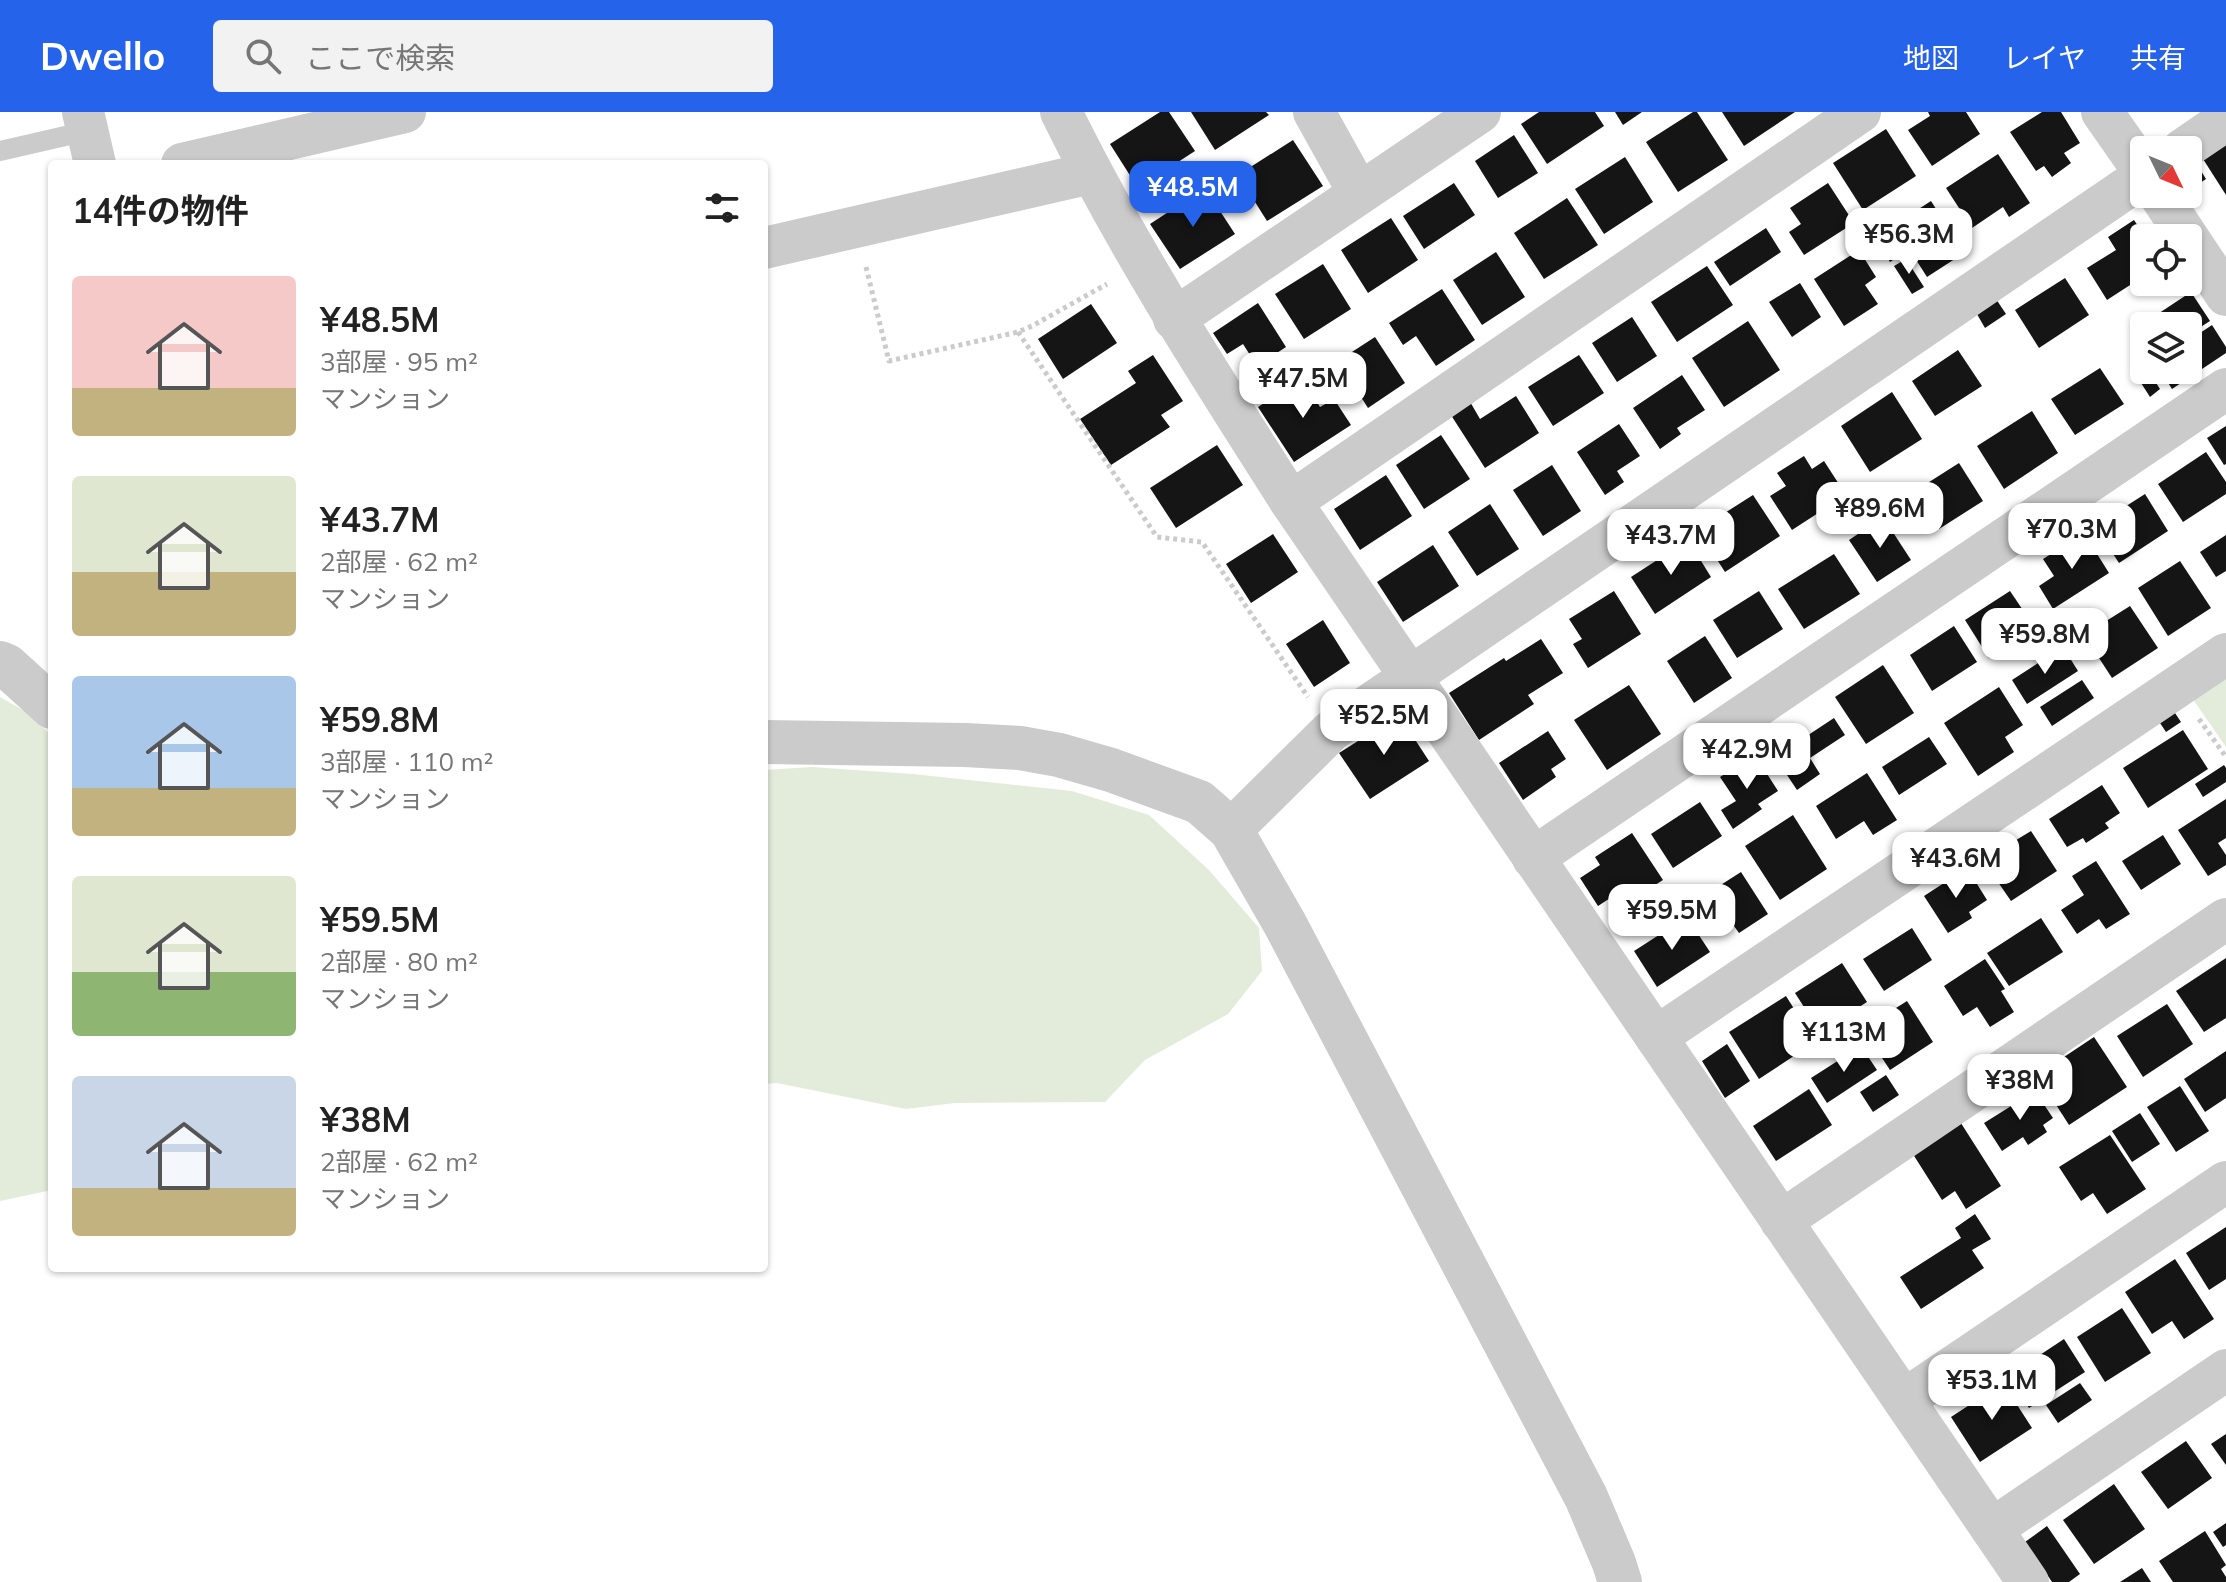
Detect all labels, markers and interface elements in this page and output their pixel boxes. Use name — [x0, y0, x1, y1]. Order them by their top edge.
search box — [213, 20, 773, 92]
text: Dwello — [40, 32, 165, 80]
icon: search — [241, 34, 285, 78]
text: ここで検索 — [305, 39, 455, 77]
text: 地図 — [1903, 40, 1959, 75]
text: レイヤ — [2003, 40, 2086, 75]
text: 共有 — [2130, 40, 2186, 75]
north arrow — [2130, 136, 2202, 208]
map controls — [2130, 136, 2202, 384]
pin: ¥48.5M — [1128, 161, 1258, 229]
text: ¥48.5M — [1147, 170, 1239, 203]
icon: filters — [700, 186, 744, 230]
text: 14件の物件 — [72, 189, 249, 232]
pin: ¥56.3M — [1844, 208, 1974, 276]
text: ¥56.3M — [1863, 217, 1955, 250]
button: locate — [2130, 224, 2202, 296]
text: ¥48.5M — [320, 298, 440, 341]
icon: home — [136, 308, 232, 404]
button: layers — [2130, 312, 2202, 384]
text: 3部屋 · 95 m² — [320, 345, 478, 378]
pin: ¥47.5M — [1238, 352, 1368, 420]
text: ¥47.5M — [1257, 361, 1349, 394]
text: マンション — [320, 382, 450, 415]
pin: ¥89.6M — [1815, 482, 1945, 550]
text: ¥89.6M — [1834, 491, 1926, 524]
text: ¥43.7M — [320, 498, 440, 541]
pin: ¥70.3M — [2007, 503, 2137, 571]
icon: home — [136, 508, 232, 604]
pin: ¥43.7M — [1606, 509, 1736, 577]
text: ¥70.3M — [2026, 512, 2118, 545]
text: ¥43.7M — [1625, 518, 1717, 551]
text: 2部屋 · 62 m² — [320, 545, 478, 578]
text: マンション — [320, 582, 450, 615]
pin: ¥59.8M — [1980, 608, 2110, 676]
text: ¥59.8M — [1999, 617, 2091, 650]
pin: ¥52.5M — [1319, 689, 1449, 757]
text: ¥59.8M — [320, 698, 440, 741]
text: ¥52.5M — [1338, 698, 1430, 731]
icon: home — [136, 708, 232, 804]
pin: ¥42.9M — [1682, 723, 1812, 791]
text: ¥42.9M — [1701, 732, 1793, 765]
text: 3部屋 · 110 m² — [320, 745, 493, 778]
text: マンション — [320, 782, 450, 815]
pin: ¥43.6M — [1891, 832, 2021, 900]
text: ¥43.6M — [1910, 841, 2002, 874]
pin: ¥59.5M — [1607, 884, 1737, 952]
text: ¥59.5M — [1626, 893, 1718, 926]
text: ¥59.5M — [320, 898, 440, 941]
icon: home — [136, 908, 232, 1004]
text: 2部屋 · 80 m² — [320, 945, 478, 978]
text: マンション — [320, 982, 450, 1015]
pin: ¥113M — [1788, 1006, 1900, 1074]
text: ¥113M — [1801, 1015, 1887, 1048]
pin: ¥38M — [1973, 1054, 2067, 1122]
text: ¥38M — [1985, 1063, 2055, 1096]
text: ¥38M — [320, 1098, 411, 1141]
icon: home — [136, 1108, 232, 1204]
text: 2部屋 · 62 m² — [320, 1145, 478, 1178]
text: マンション — [320, 1182, 450, 1215]
pin: ¥53.1M — [1927, 1354, 2057, 1422]
text: ¥53.1M — [1946, 1363, 2038, 1396]

